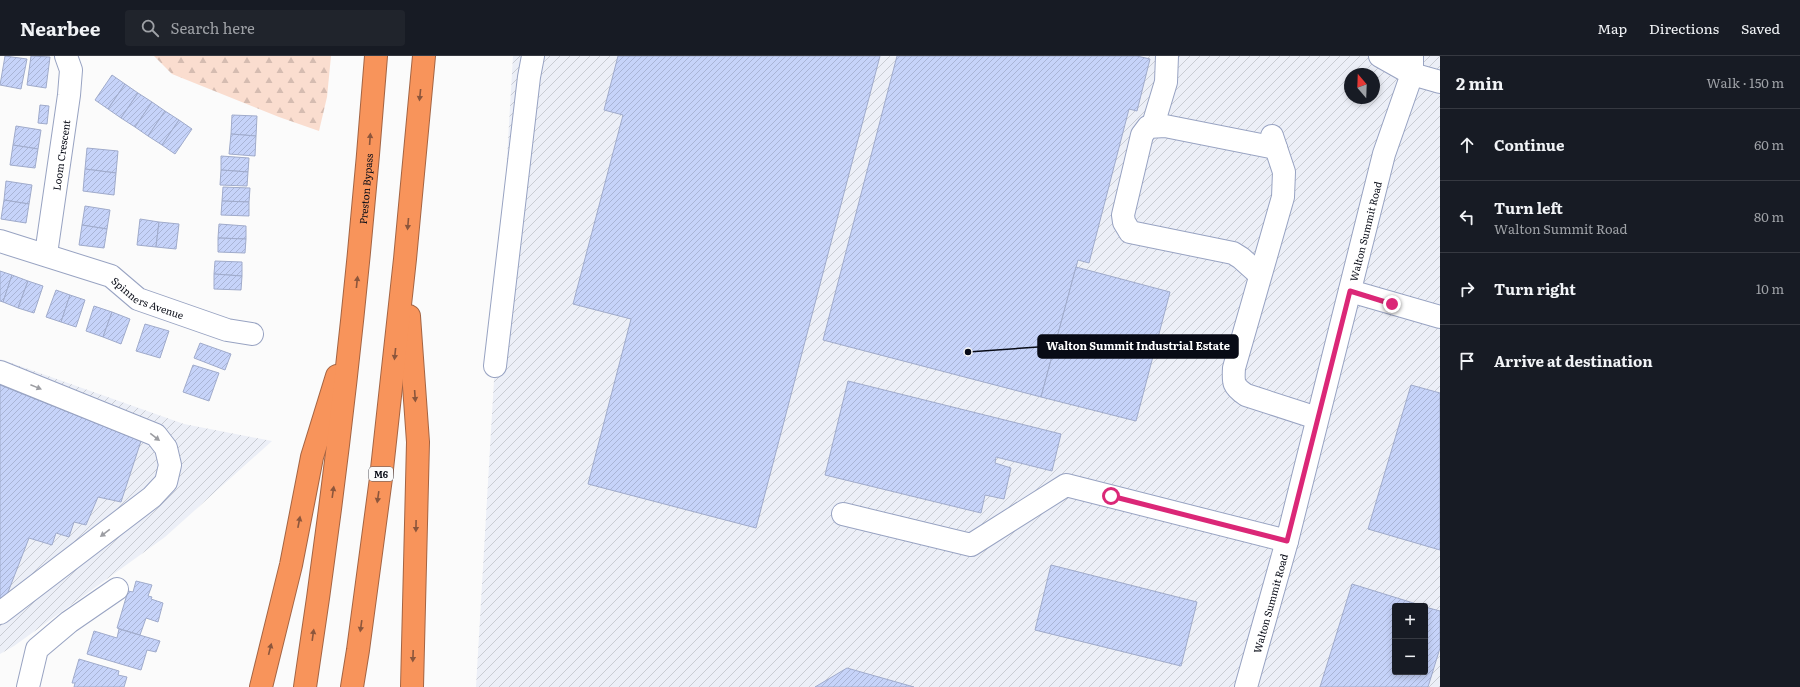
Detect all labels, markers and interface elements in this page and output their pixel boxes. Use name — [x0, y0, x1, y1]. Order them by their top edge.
search box — [125, 10, 405, 46]
text: Nearbee — [20, 14, 101, 42]
text: Search here — [171, 16, 255, 39]
icon: search — [139, 17, 161, 39]
text: Map — [1597, 18, 1627, 38]
text: Directions — [1649, 18, 1719, 38]
text: Saved — [1741, 18, 1780, 38]
north arrow — [1344, 68, 1380, 104]
text: 2 min — [1456, 70, 1504, 95]
text: Walk · 150 m — [1707, 73, 1784, 92]
one-way arrow — [417, 89, 423, 101]
street label: Loom Crescent — [48, 119, 73, 191]
one-way arrow — [366, 133, 373, 145]
text: Continue — [1494, 133, 1564, 156]
icon: ahead — [1456, 134, 1478, 156]
text: 60 m — [1754, 135, 1784, 154]
street label: Preston Bypass — [354, 152, 376, 225]
street label: Walton Summit Road — [1345, 180, 1384, 283]
text: Turn left — [1494, 196, 1563, 219]
icon: left — [1456, 206, 1478, 228]
text: 80 m — [1754, 207, 1784, 226]
one-way arrow — [405, 218, 412, 230]
text: Walton Summit Road — [1494, 219, 1627, 238]
street label: Spinners Avenue — [109, 273, 186, 322]
one-way arrow — [354, 276, 360, 288]
text: Turn right — [1494, 277, 1576, 300]
icon: right — [1456, 278, 1478, 300]
text: 10 m — [1756, 279, 1784, 298]
route end — [1383, 295, 1401, 313]
callout: Walton Summit Industrial Estate — [1038, 335, 1238, 358]
text: Walton Summit Industrial Estate — [1046, 337, 1230, 353]
one-way arrow — [392, 348, 398, 360]
text: Arrive at destination — [1494, 349, 1653, 372]
icon: arrive — [1456, 350, 1478, 372]
one-way arrow — [31, 384, 43, 390]
one-way arrow — [411, 390, 418, 402]
one-way arrow — [150, 433, 161, 441]
road number: M6 — [369, 467, 393, 481]
one-way arrow — [330, 486, 336, 498]
route start — [1102, 487, 1120, 505]
one-way arrow — [375, 491, 382, 503]
one-way arrow — [297, 516, 303, 529]
one-way arrow — [413, 520, 419, 533]
one-way arrow — [100, 529, 111, 537]
street label: Walton Summit Road — [1248, 552, 1291, 655]
map controls — [1392, 603, 1428, 675]
button: + — [1392, 603, 1428, 639]
one-way arrow — [358, 620, 365, 632]
one-way arrow — [310, 629, 316, 641]
button: − — [1392, 639, 1428, 675]
one-way arrow — [267, 643, 273, 655]
one-way arrow — [410, 650, 416, 663]

